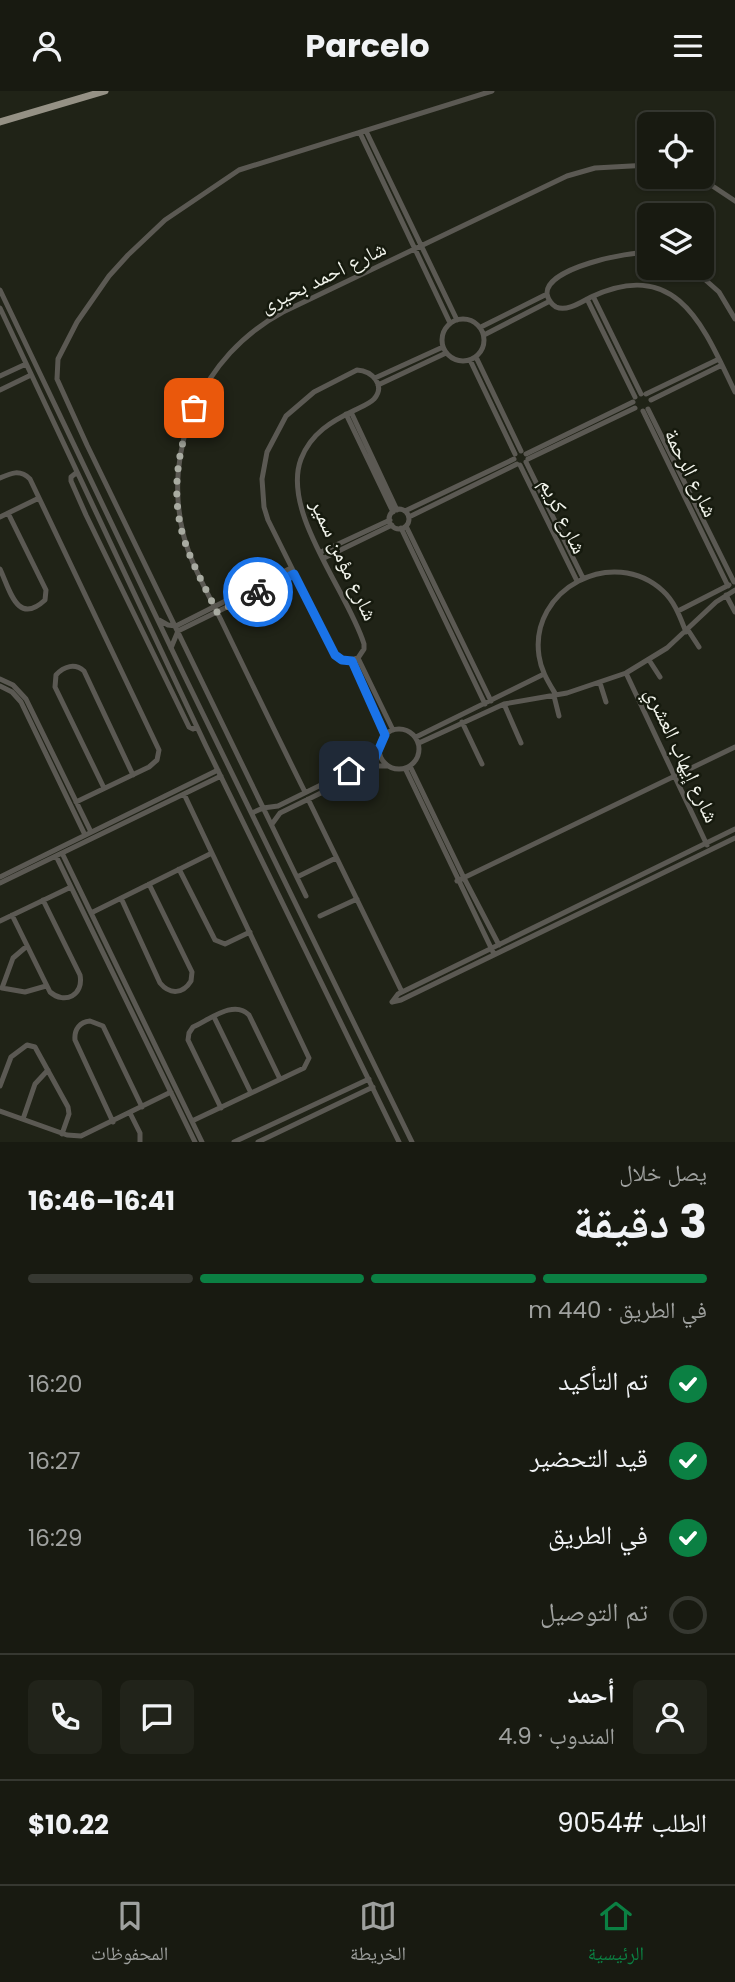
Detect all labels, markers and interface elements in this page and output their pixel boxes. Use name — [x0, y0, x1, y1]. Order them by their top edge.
text: Parcelo — [305, 23, 430, 68]
icon: person — [28, 27, 66, 65]
icon: menu — [669, 27, 707, 65]
map controls — [637, 112, 714, 280]
button: locate — [637, 112, 714, 189]
button: layers — [637, 203, 714, 280]
street label: شارع احمد بحيرى — [255, 234, 391, 320]
pin — [164, 378, 224, 438]
icon: bag — [175, 389, 213, 427]
street label: شارع الرحمة — [658, 424, 725, 522]
street label: شارع كريم — [533, 473, 594, 559]
street label: شارع مؤمن سمير — [303, 493, 385, 625]
courier — [223, 557, 293, 627]
icon: bike — [239, 573, 277, 611]
street label: شارع إيهاب العشري — [636, 682, 727, 828]
pin — [319, 741, 379, 801]
icon: home — [330, 752, 368, 790]
text: يصل خلال — [619, 1157, 707, 1189]
text: 16:41–16:46 — [28, 1183, 175, 1219]
text: 3 دقيقة — [573, 1190, 707, 1254]
text: في الطريق · 440 m — [528, 1294, 707, 1326]
text: تم التأكيد — [558, 1363, 648, 1399]
icon: check — [669, 1365, 707, 1403]
text: 16:20 — [28, 1368, 83, 1400]
text: قيد التحضير — [530, 1440, 648, 1476]
icon: check — [669, 1442, 707, 1480]
text: 16:27 — [28, 1445, 81, 1477]
text: في الطريق — [548, 1517, 648, 1553]
icon: check — [669, 1519, 707, 1557]
text: 16:29 — [28, 1522, 83, 1554]
text: تم التوصيل — [540, 1594, 648, 1630]
text: أحمد — [567, 1676, 615, 1712]
button: phone — [28, 1680, 102, 1754]
button: chat — [120, 1680, 194, 1754]
button: person — [633, 1680, 707, 1754]
text: المندوب · 4.9 — [498, 1720, 615, 1752]
text: الطلب #9054 — [557, 1805, 707, 1841]
text: $10.22 — [28, 1807, 109, 1843]
tab: المحفوظات — [91, 1897, 168, 1972]
tab: الخريطة — [350, 1897, 406, 1972]
tab: الرئيسية — [588, 1897, 644, 1972]

